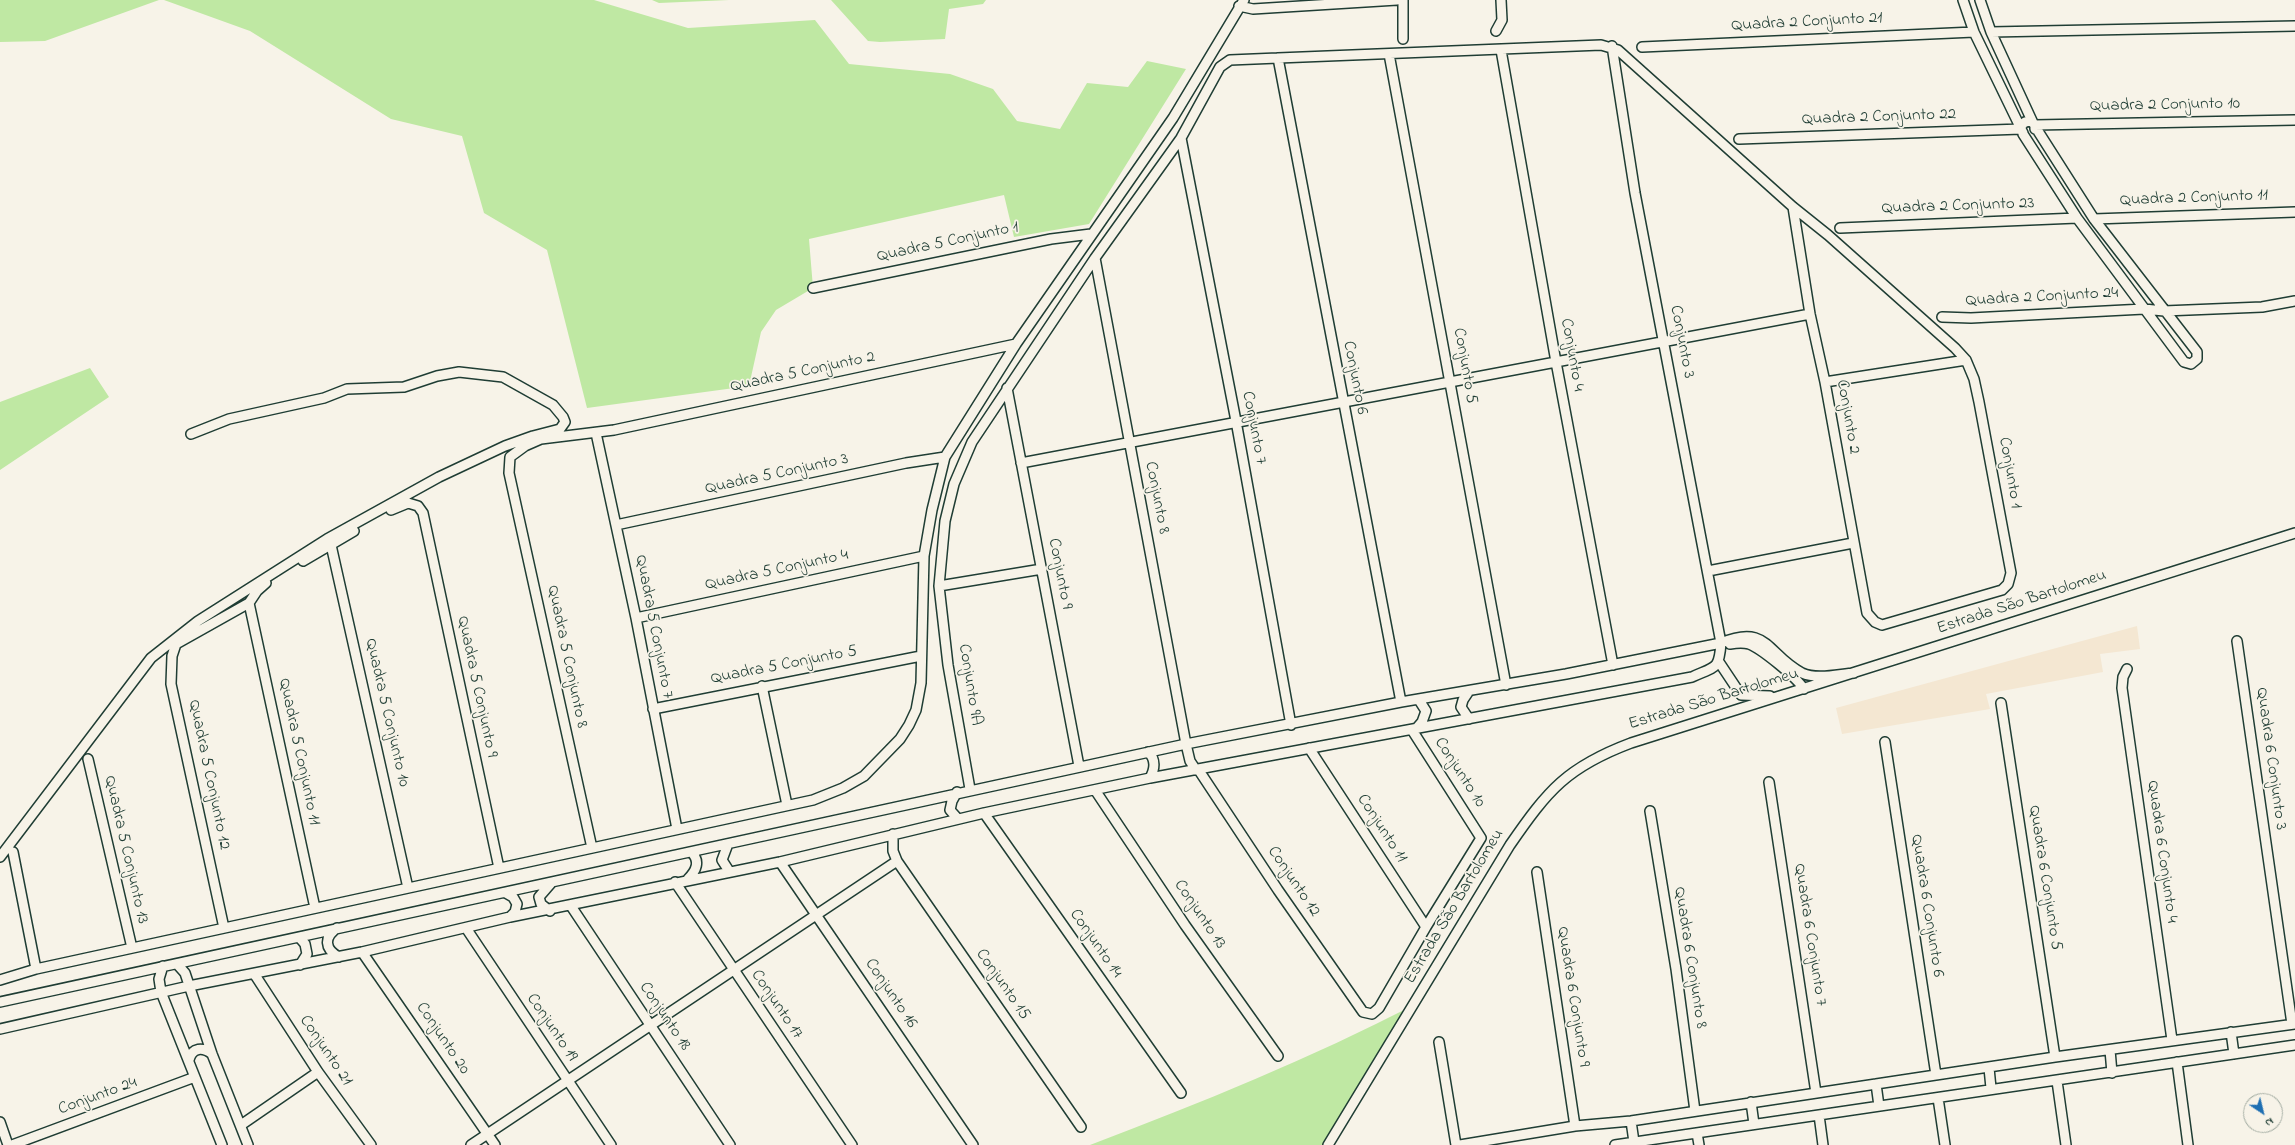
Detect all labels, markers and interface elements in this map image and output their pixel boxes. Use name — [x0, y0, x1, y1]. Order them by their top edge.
street label: Quadra 2 Conjunto 21 — [1731, 9, 1883, 37]
street label: Quadra 2 Conjunto 10 — [2090, 94, 2240, 118]
street label: Quadra 2 Conjunto 22 — [1801, 105, 1957, 131]
street label: Quadra 2 Conjunto 11 — [2120, 186, 2268, 212]
street label: Quadra 2 Conjunto 23 — [1881, 194, 2035, 220]
street label: Quadra 5 Conjunto 1 — [875, 218, 1021, 268]
street label: Quadra 2 Conjunto 24 — [1965, 284, 2119, 312]
street label: Conjunto 3 — [1664, 304, 1698, 380]
street label: Conjunto 4 — [1555, 317, 1587, 393]
street label: Conjunto 5 — [1447, 327, 1481, 405]
street label: Conjunto 6 — [1337, 340, 1371, 416]
street label: Quadra 5 Conjunto 2 — [729, 348, 877, 398]
street label: Conjunto 2 — [1830, 378, 1864, 456]
street label: Conjunto 7 — [1236, 390, 1270, 466]
street label: Conjunto 1 — [1993, 436, 2025, 510]
street label: Quadra 5 Conjunto 3 — [704, 450, 850, 500]
street label: Conjunto 8 — [1139, 460, 1173, 536]
street label: Conjunto 9 — [1042, 537, 1076, 611]
street label: Quadra 5 Conjunto 4 — [704, 546, 850, 596]
street label: Quadra 5 Conjunto 7 — [629, 553, 677, 701]
street label: Estrada São Bartolomeu — [1935, 566, 2109, 640]
street label: Quadra 5 Conjunto 8 — [541, 584, 591, 730]
street label: Quadra 5 Conjunto 9 — [451, 614, 501, 760]
street label: Quadra 5 Conjunto 10 — [359, 637, 413, 789]
street label: Quadra 5 Conjunto 5 — [709, 642, 859, 690]
street label: Conjunto 9A — [952, 643, 986, 727]
street label: Estrada São Bartolomeu — [1626, 664, 1802, 736]
street label: Quadra 5 Conjunto 11 — [272, 677, 324, 827]
street label: Quadra 6 Conjunto 3 — [2250, 686, 2290, 832]
street label: Quadra 5 Conjunto 12 — [182, 698, 234, 852]
street label: Conjunto 10 — [1429, 734, 1489, 812]
street label: Quadra 5 Conjunto 13 — [98, 774, 152, 926]
street label: Quadra 6 Conjunto 4 — [2141, 779, 2181, 925]
street label: Conjunto 11 — [1351, 791, 1411, 867]
street label: Quadra 6 Conjunto 5 — [2022, 804, 2066, 952]
street label: Estrada São Bartolomeu — [1401, 826, 1509, 988]
street label: Quadra 6 Conjunto 6 — [1905, 833, 1947, 979]
street label: Conjunto 12 — [1262, 843, 1324, 921]
street label: Quadra 6 Conjunto 7 — [1788, 862, 1830, 1008]
street label: Conjunto 13 — [1168, 876, 1230, 954]
street label: Quadra 6 Conjunto 8 — [1668, 886, 1710, 1030]
street label: Conjunto 14 — [1064, 906, 1126, 982]
street label: Quadra 6 Conjunto 9 — [1551, 925, 1593, 1069]
street label: Conjunto 15 — [970, 946, 1034, 1024]
street label: Conjunto 16 — [859, 955, 921, 1033]
street label: Conjunto 17 — [745, 966, 807, 1044]
street label: Conjunto 18 — [634, 979, 694, 1055]
street label: Conjunto 19 — [521, 990, 581, 1066]
street label: Conjunto 20 — [410, 999, 474, 1079]
street label: Conjunto 21 — [294, 1012, 356, 1090]
street label: Conjunto 24 — [56, 1073, 140, 1121]
north arrow — [2243, 1093, 2283, 1133]
text: N — [2262, 1113, 2277, 1131]

